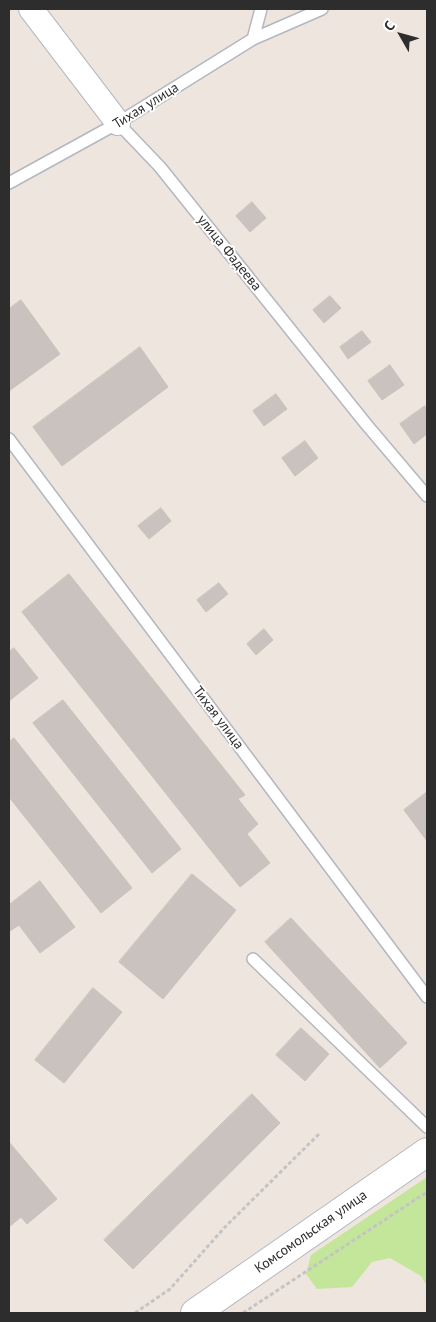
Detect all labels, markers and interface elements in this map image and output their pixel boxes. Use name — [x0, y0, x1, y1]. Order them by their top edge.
north arrow — [376, 10, 426, 60]
text: С — [380, 17, 399, 34]
street label: Тихая улица — [110, 79, 182, 133]
street label: улица Фадеева — [193, 212, 265, 294]
street label: Тихая улица — [189, 683, 247, 753]
street label: Комсомольская улица — [252, 1187, 370, 1277]

